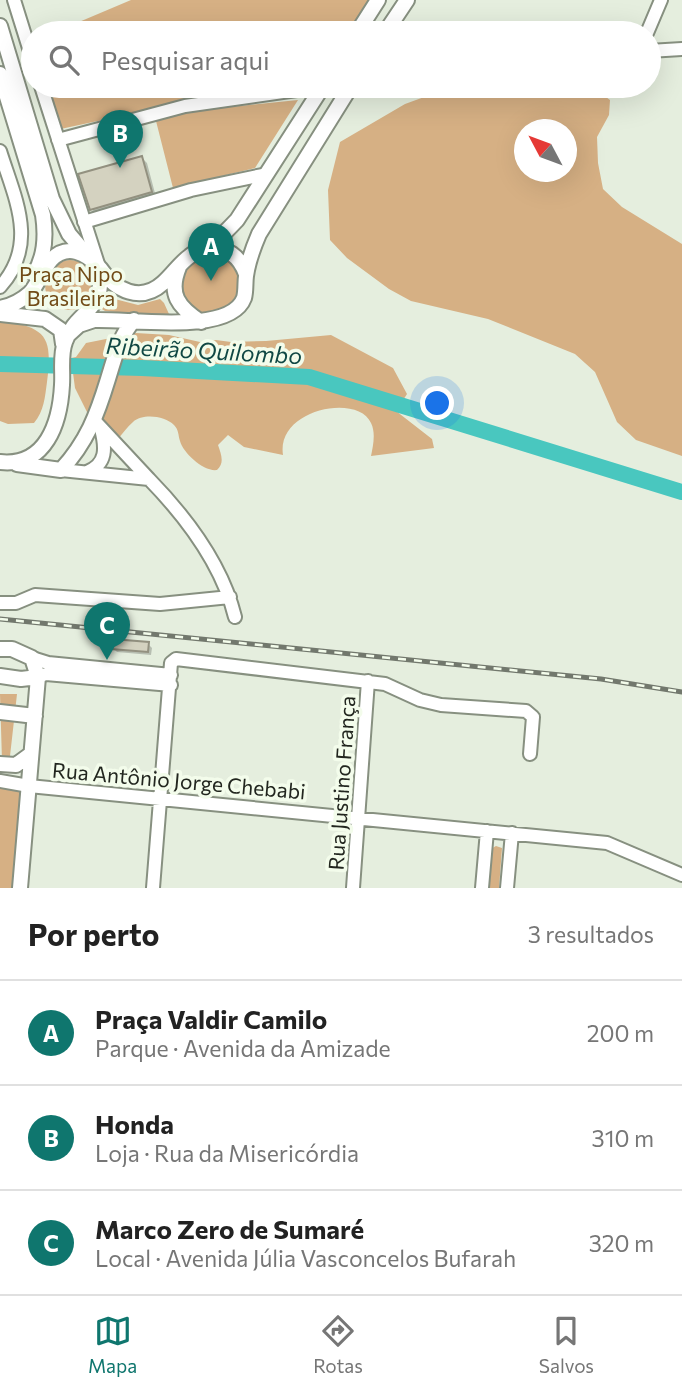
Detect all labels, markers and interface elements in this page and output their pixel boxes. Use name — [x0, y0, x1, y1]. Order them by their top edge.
search box — [21, 21, 661, 98]
icon: search — [45, 41, 83, 79]
text: Pesquisar aqui — [101, 44, 270, 75]
pin: B — [97, 110, 143, 168]
north arrow — [514, 119, 577, 182]
pin: A — [188, 223, 234, 281]
park label: Praça Nipo Brasileira — [19, 261, 123, 310]
water label: Ribeirão Quilombo — [105, 331, 303, 369]
your location — [420, 386, 454, 420]
pin: C — [84, 602, 130, 660]
street label: Rua Justino França — [322, 695, 360, 871]
street label: Rua Antônio Jorge Chebabi — [51, 756, 307, 804]
text: Por perto — [28, 915, 160, 952]
text: 3 resultados — [528, 920, 654, 948]
text: Praça Valdir Camilo — [95, 1003, 327, 1034]
text: A — [43, 1019, 59, 1047]
text: 200 m — [587, 1019, 654, 1047]
text: Parque · Avenida da Amizade — [95, 1034, 391, 1062]
text: Honda — [95, 1108, 174, 1139]
text: B — [43, 1124, 59, 1152]
text: 310 m — [592, 1124, 654, 1152]
text: Loja · Rua da Misericórdia — [95, 1139, 359, 1167]
text: Marco Zero de Sumaré — [95, 1213, 364, 1244]
text: C — [43, 1229, 59, 1257]
text: 320 m — [589, 1229, 654, 1257]
text: Local · Avenida Júlia Vasconcelos Bufarah — [95, 1244, 516, 1272]
tab: Mapa — [88, 1312, 137, 1377]
tab: Rotas — [313, 1312, 363, 1377]
tab: Salvos — [539, 1312, 594, 1377]

